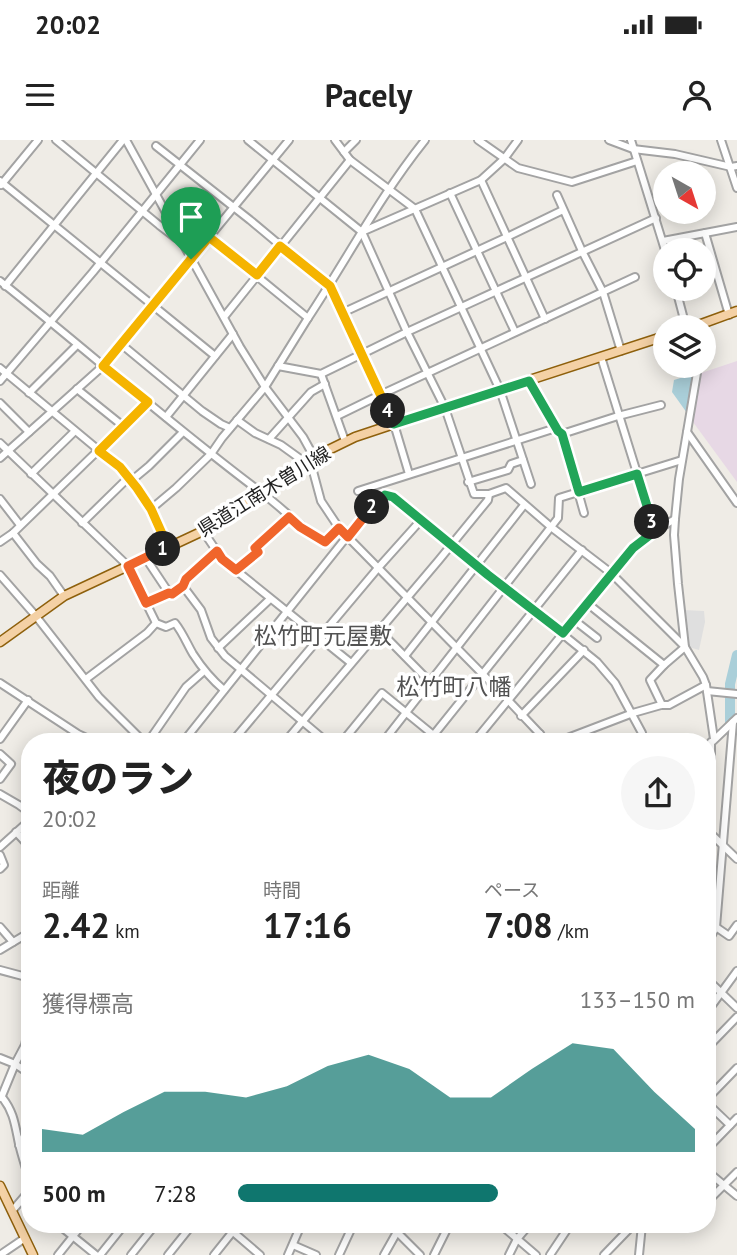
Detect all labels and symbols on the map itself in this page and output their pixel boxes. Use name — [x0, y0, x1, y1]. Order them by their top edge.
north arrow — [653, 161, 716, 224]
pin — [161, 187, 221, 259]
pin: 4 — [370, 394, 406, 428]
street label: 県道江南木曽川線 — [193, 441, 335, 541]
pin: 2 — [354, 490, 390, 524]
pin: 3 — [634, 504, 670, 540]
pin: 1 — [146, 532, 180, 566]
district label: 松竹町元屋敷 — [254, 621, 392, 650]
district label: 松竹町八幡 — [397, 672, 512, 701]

